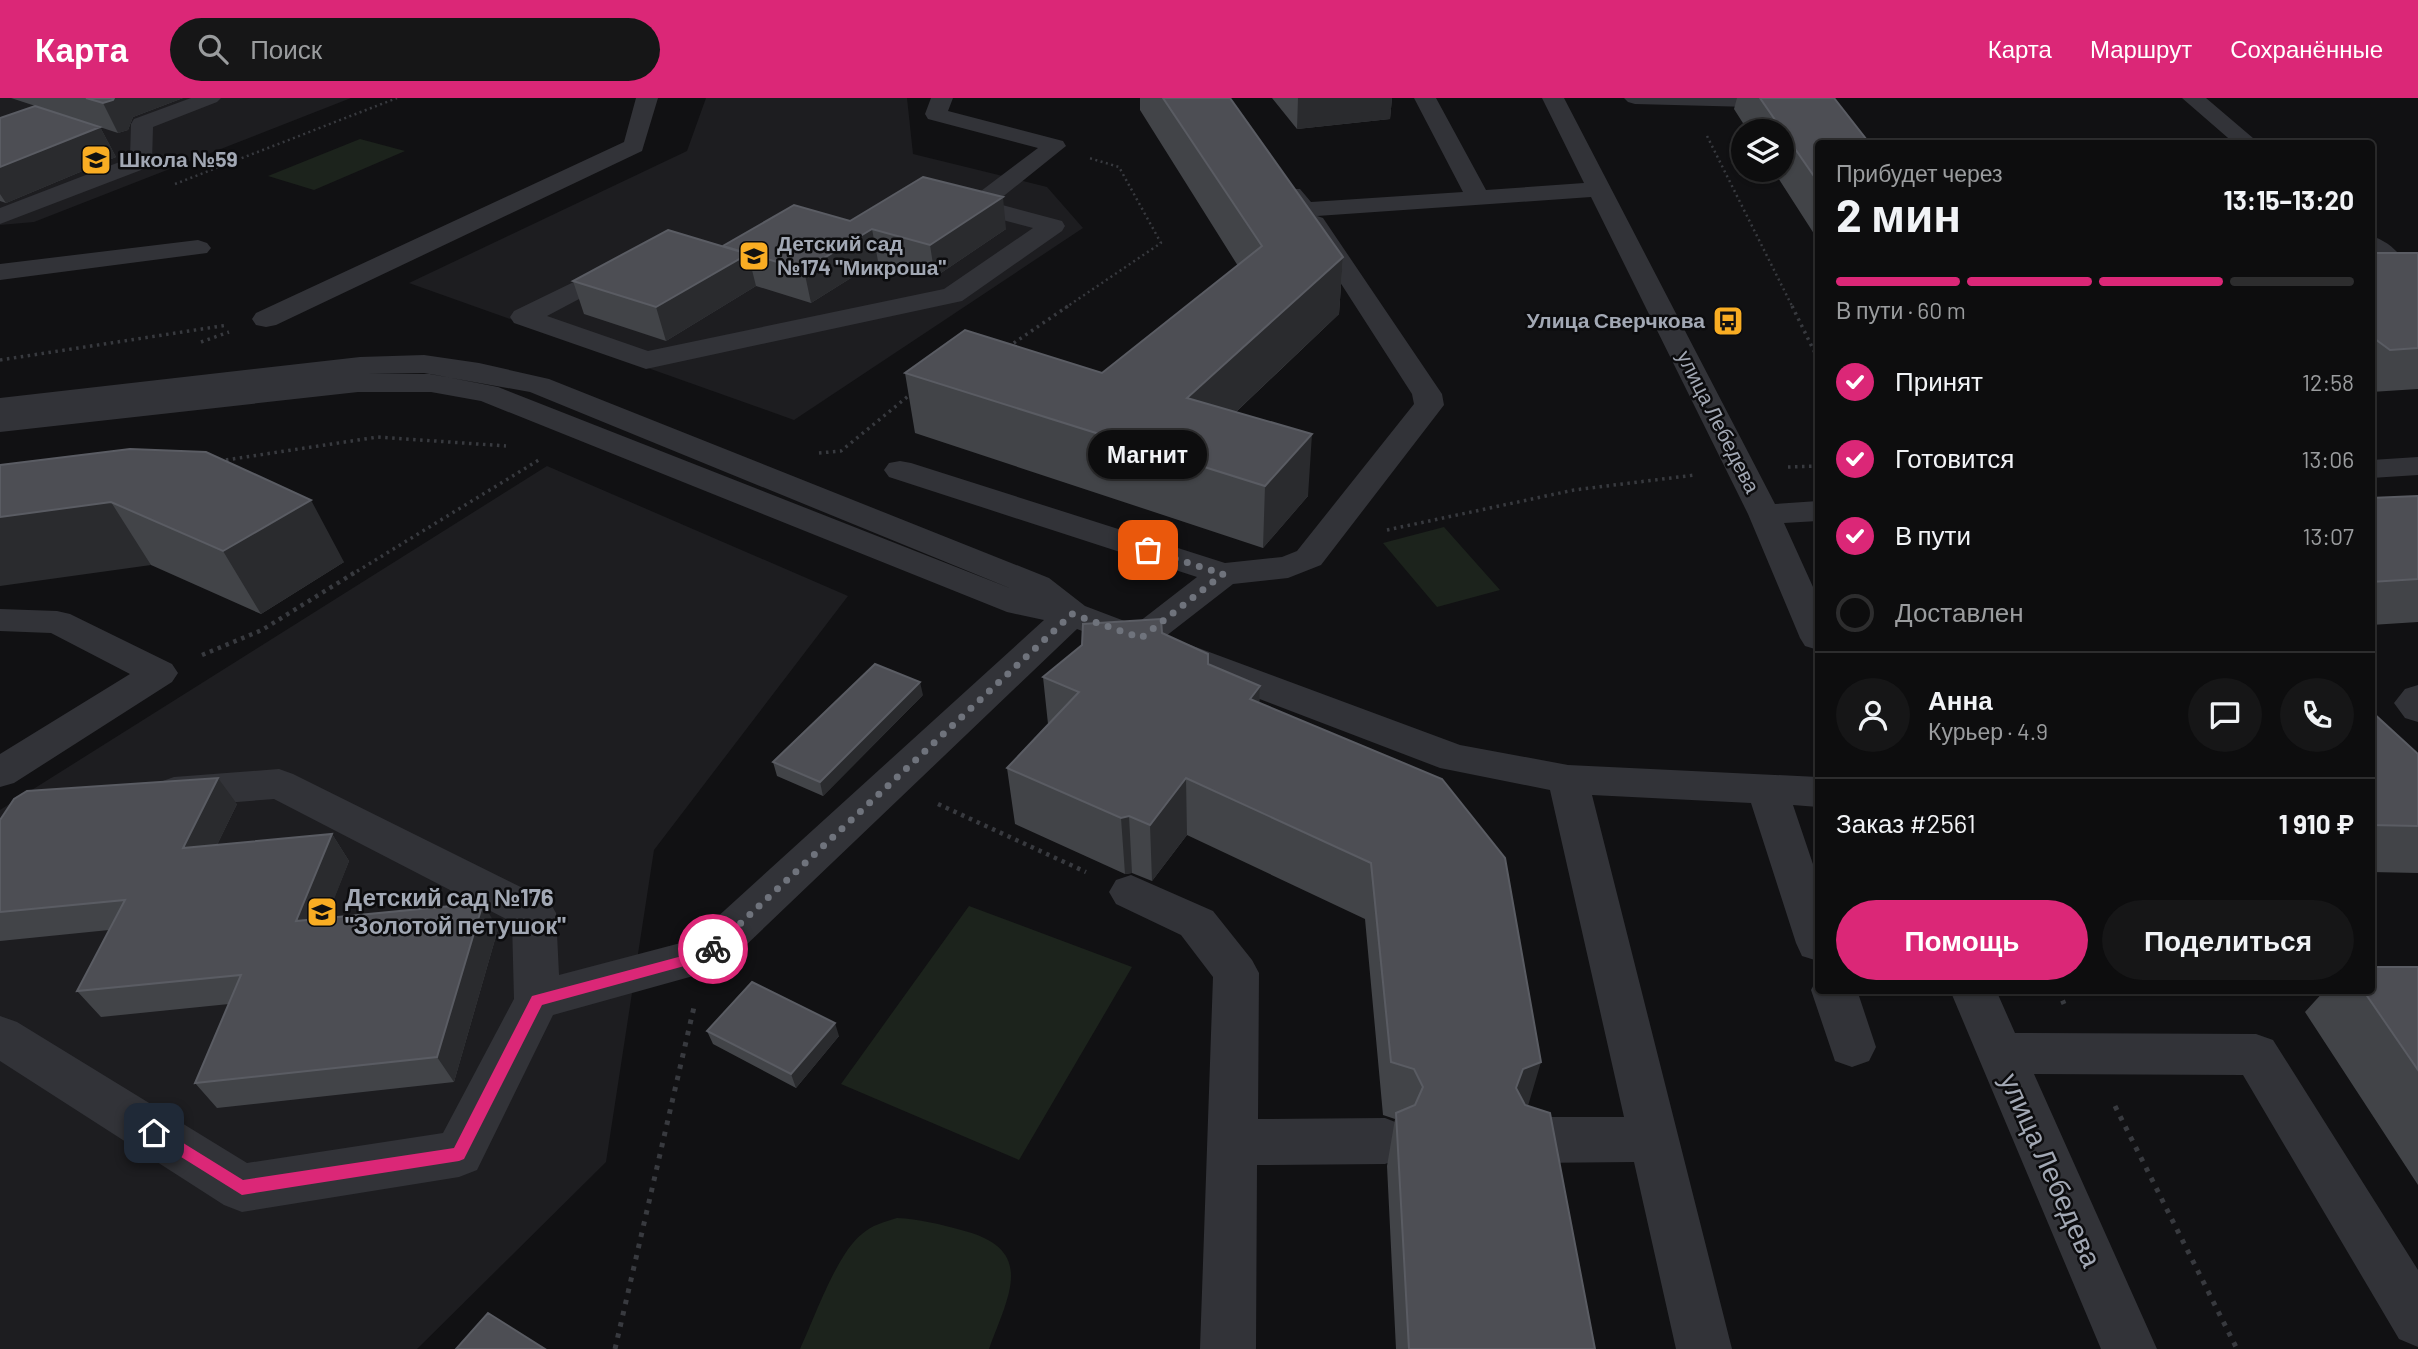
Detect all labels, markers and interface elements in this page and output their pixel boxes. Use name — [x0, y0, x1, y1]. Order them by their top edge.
search box — [170, 18, 660, 81]
text: Карта — [35, 29, 128, 69]
icon: search — [194, 30, 232, 68]
text: Поиск — [250, 33, 322, 64]
text: Карта — [1988, 34, 2052, 63]
text: Маршрут — [2090, 34, 2192, 63]
text: Сохранённые — [2230, 34, 2383, 63]
map controls — [1731, 119, 1794, 182]
button: layers — [1731, 119, 1794, 182]
school or university icon: Школа №59 — [79, 143, 113, 177]
place label: Школа №59 — [119, 146, 238, 171]
text: Прибудет через — [1836, 159, 2003, 187]
text: 13:15–13:20 — [2224, 184, 2354, 215]
text: 2 мин — [1836, 186, 1961, 241]
place label: Детский сад №174 "Микроша" — [777, 230, 946, 279]
school or university icon: Детский сад №174 "Микроша" — [737, 239, 771, 273]
text: В пути · 60 m — [1836, 296, 1966, 324]
bus stop icon: Улица Сверчкова — [1711, 304, 1745, 338]
place label: Улица Сверчкова — [1527, 307, 1705, 332]
street label: улица Лебедева — [1673, 346, 1766, 497]
icon: check — [1836, 363, 1874, 401]
text: Принят — [1895, 365, 1983, 396]
text: 12:58 — [2302, 368, 2354, 396]
callout: Магнит — [1088, 431, 1208, 480]
text: Магнит — [1107, 440, 1188, 468]
icon: check — [1836, 440, 1874, 478]
text: Готовится — [1895, 442, 2014, 473]
text: 13:06 — [2301, 445, 2354, 473]
icon: check — [1836, 517, 1874, 555]
text: В пути — [1895, 519, 1971, 550]
pin — [1118, 520, 1178, 580]
text: 13:07 — [2302, 522, 2354, 550]
icon: bag — [1129, 531, 1167, 569]
text: Доставлен — [1895, 596, 2024, 627]
button: person — [1836, 678, 1910, 752]
button: chat — [2188, 678, 2262, 752]
button: phone — [2280, 678, 2354, 752]
text: Анна — [1928, 684, 1993, 715]
text: Курьер · 4.9 — [1928, 717, 2048, 745]
text: Заказ #2561 — [1836, 807, 1976, 838]
text: 1 910 ₽ — [2279, 808, 2354, 839]
place label: Детский сад №176 "Золотой петушок" — [345, 882, 566, 939]
school or university icon: Детский сад №176 "Золотой петушок" — [305, 895, 339, 929]
button: Помощь — [1836, 900, 2088, 980]
button: Поделиться — [2102, 900, 2354, 980]
courier — [678, 914, 748, 984]
icon: bike — [694, 930, 732, 968]
street label: улица Лебедева — [1994, 1067, 2110, 1272]
pin — [124, 1103, 184, 1163]
icon: home — [135, 1114, 173, 1152]

